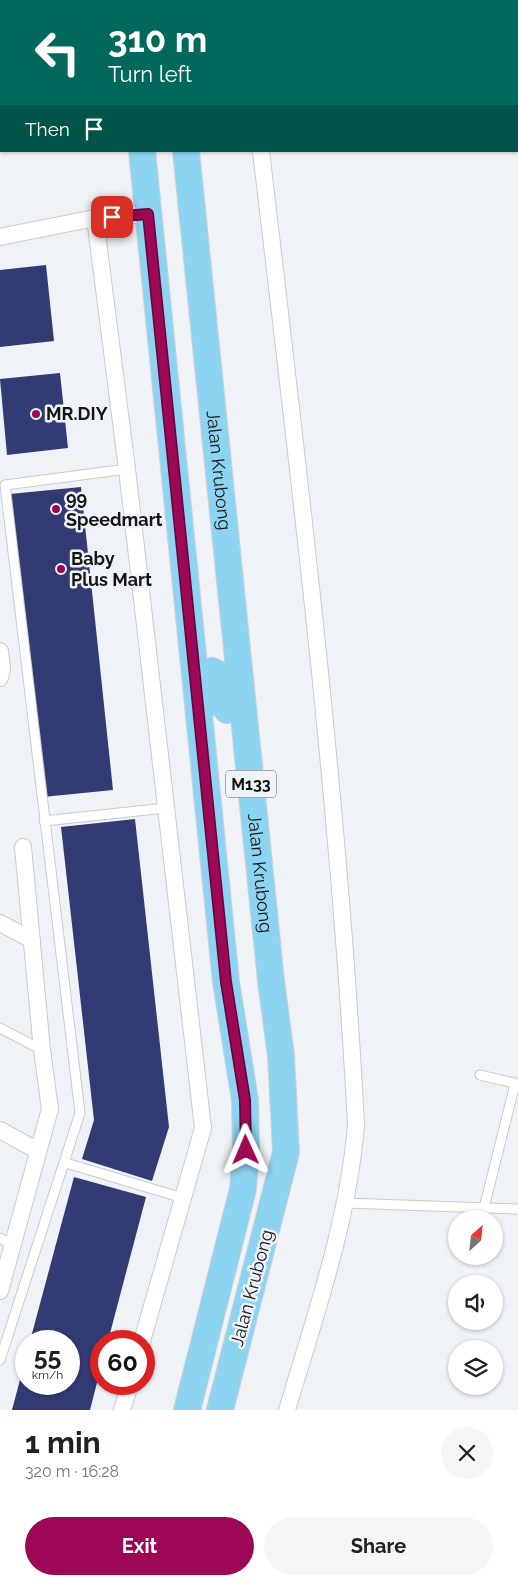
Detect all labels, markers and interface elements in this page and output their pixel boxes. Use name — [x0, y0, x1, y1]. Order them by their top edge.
text: 310 m — [108, 19, 207, 60]
icon: left — [25, 20, 90, 85]
text: Turn left — [108, 61, 192, 87]
icon: arrive — [80, 115, 108, 143]
text: Then — [25, 118, 70, 140]
pin — [91, 196, 133, 238]
icon: arrive — [98, 203, 126, 231]
place label: MR.DIY — [46, 403, 108, 424]
marker: MR.DIY — [30, 408, 42, 420]
street label: Jalan Krubong — [203, 409, 236, 531]
place label: 99 Speedmart — [66, 488, 163, 530]
marker: 99 Speedmart — [50, 503, 62, 515]
place label: Baby Plus Mart — [71, 548, 152, 590]
marker: Baby Plus Mart — [55, 563, 67, 575]
road number: M133 — [226, 771, 276, 798]
street label: Jalan Krubong — [244, 812, 277, 934]
position arrow — [219, 1123, 271, 1175]
north arrow — [448, 1210, 502, 1265]
map controls — [448, 1210, 503, 1395]
street label: Jalan Krubong — [226, 1227, 277, 1349]
button: sound — [448, 1275, 503, 1330]
speed limit sign: 60 — [90, 1330, 155, 1395]
button: layers — [448, 1340, 503, 1395]
text: 55 — [34, 1341, 61, 1371]
text: km/h — [32, 1368, 63, 1382]
text: 1 min — [25, 1425, 101, 1460]
button: close — [441, 1427, 493, 1479]
text: 320 m · 16:28 — [25, 1462, 119, 1481]
button: Exit — [25, 1517, 254, 1575]
button: Share — [264, 1517, 493, 1575]

